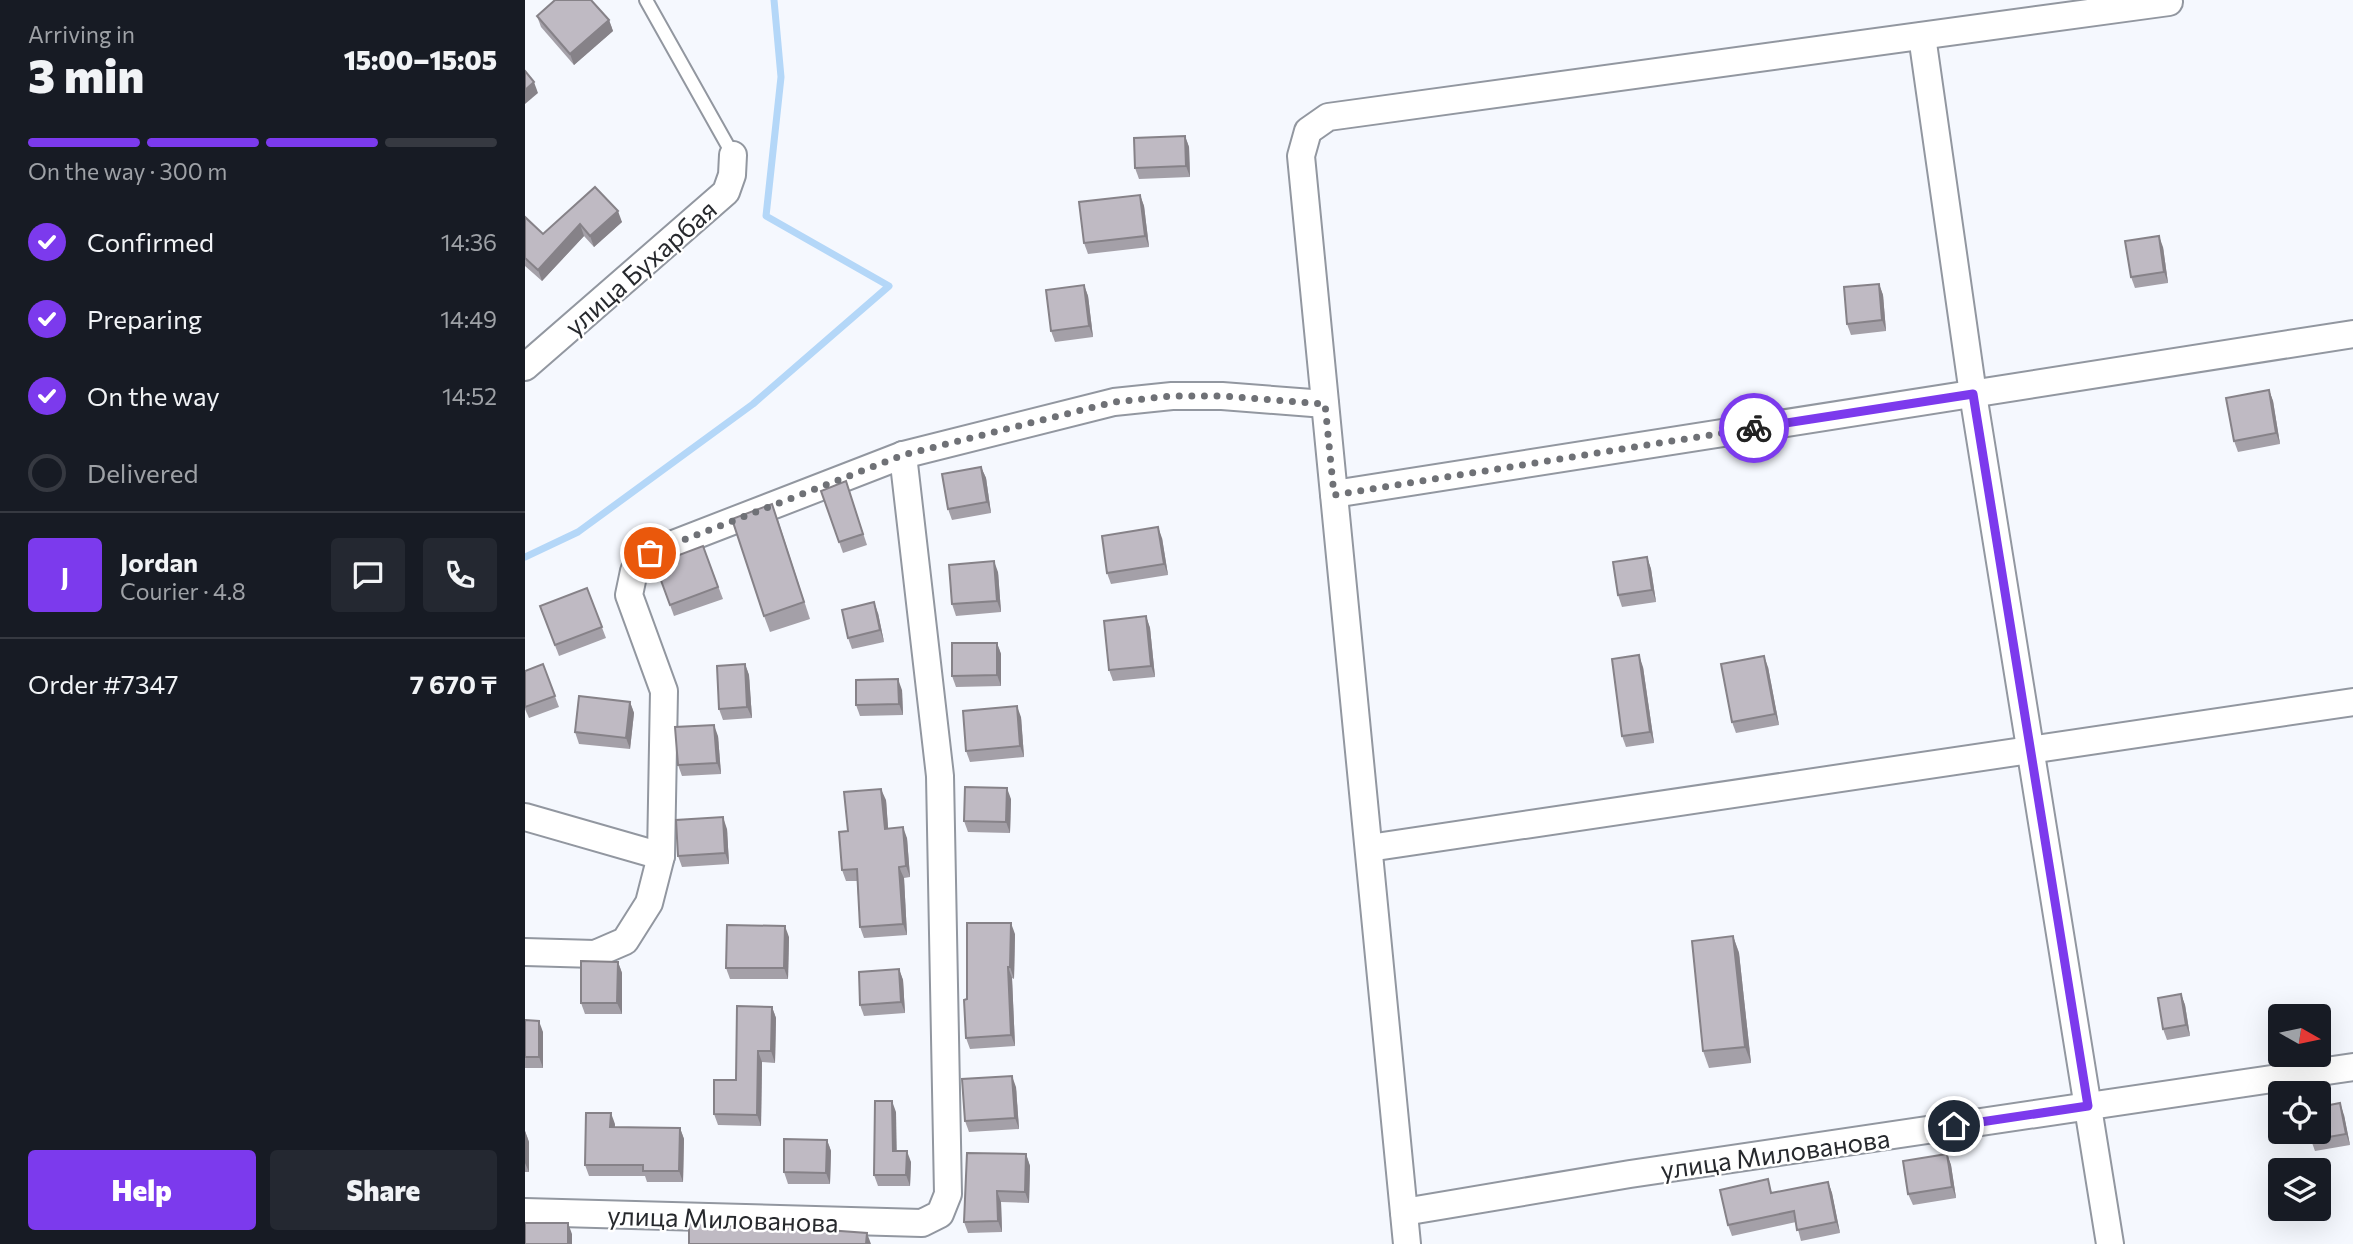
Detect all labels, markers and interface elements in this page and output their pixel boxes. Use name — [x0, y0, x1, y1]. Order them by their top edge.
text: Arriving in — [28, 20, 135, 48]
text: 15:00–15:05 — [344, 44, 497, 75]
text: 3 min — [28, 46, 144, 102]
text: On the way · 300 m — [28, 157, 227, 185]
street label: улица Бухарбая — [558, 193, 722, 341]
icon: check — [28, 223, 66, 261]
text: Confirmed — [87, 226, 214, 257]
text: 14:36 — [441, 228, 497, 256]
icon: check — [28, 300, 66, 338]
text: Preparing — [87, 303, 202, 334]
text: 14:49 — [440, 305, 497, 333]
icon: check — [28, 377, 66, 415]
text: On the way — [87, 380, 220, 411]
text: 14:52 — [442, 382, 497, 410]
courier — [1719, 393, 1789, 463]
icon: bike — [1735, 409, 1773, 447]
text: Delivered — [87, 457, 198, 488]
pin — [620, 523, 680, 583]
icon: bag — [631, 534, 669, 572]
button: chat — [331, 538, 405, 612]
button: phone — [423, 538, 497, 612]
text: Jordan — [120, 546, 198, 577]
text: J — [61, 560, 69, 591]
text: Courier · 4.8 — [120, 577, 246, 605]
text: Order #7347 — [28, 668, 178, 699]
text: 7 670 ₸ — [410, 668, 497, 699]
north arrow — [2268, 1004, 2331, 1068]
map controls — [2268, 1004, 2331, 1221]
button: locate — [2268, 1081, 2331, 1144]
pin — [1924, 1096, 1984, 1156]
icon: home — [1935, 1107, 1973, 1145]
street label: улица Милованова — [1658, 1122, 1892, 1184]
button: Help — [28, 1150, 256, 1230]
button: Share — [270, 1150, 497, 1230]
button: layers — [2268, 1158, 2331, 1221]
street label: улица Милованова — [607, 1198, 839, 1238]

